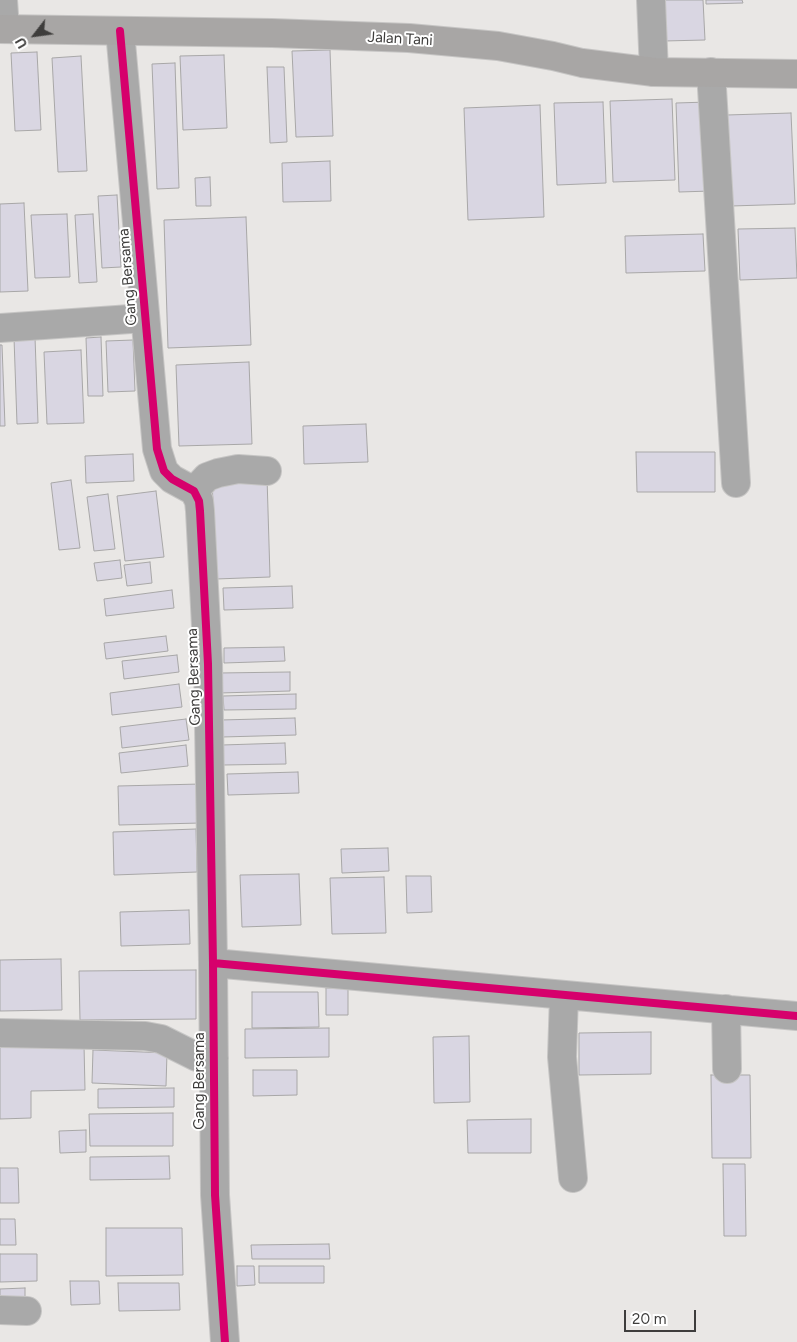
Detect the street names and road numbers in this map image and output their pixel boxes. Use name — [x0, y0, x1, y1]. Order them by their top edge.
street label: Jalan Tani — [367, 28, 433, 50]
street label: Gang Bersama — [115, 228, 141, 326]
street label: Gang Bersama — [183, 628, 205, 726]
street label: Gang Bersama — [191, 1032, 209, 1130]

